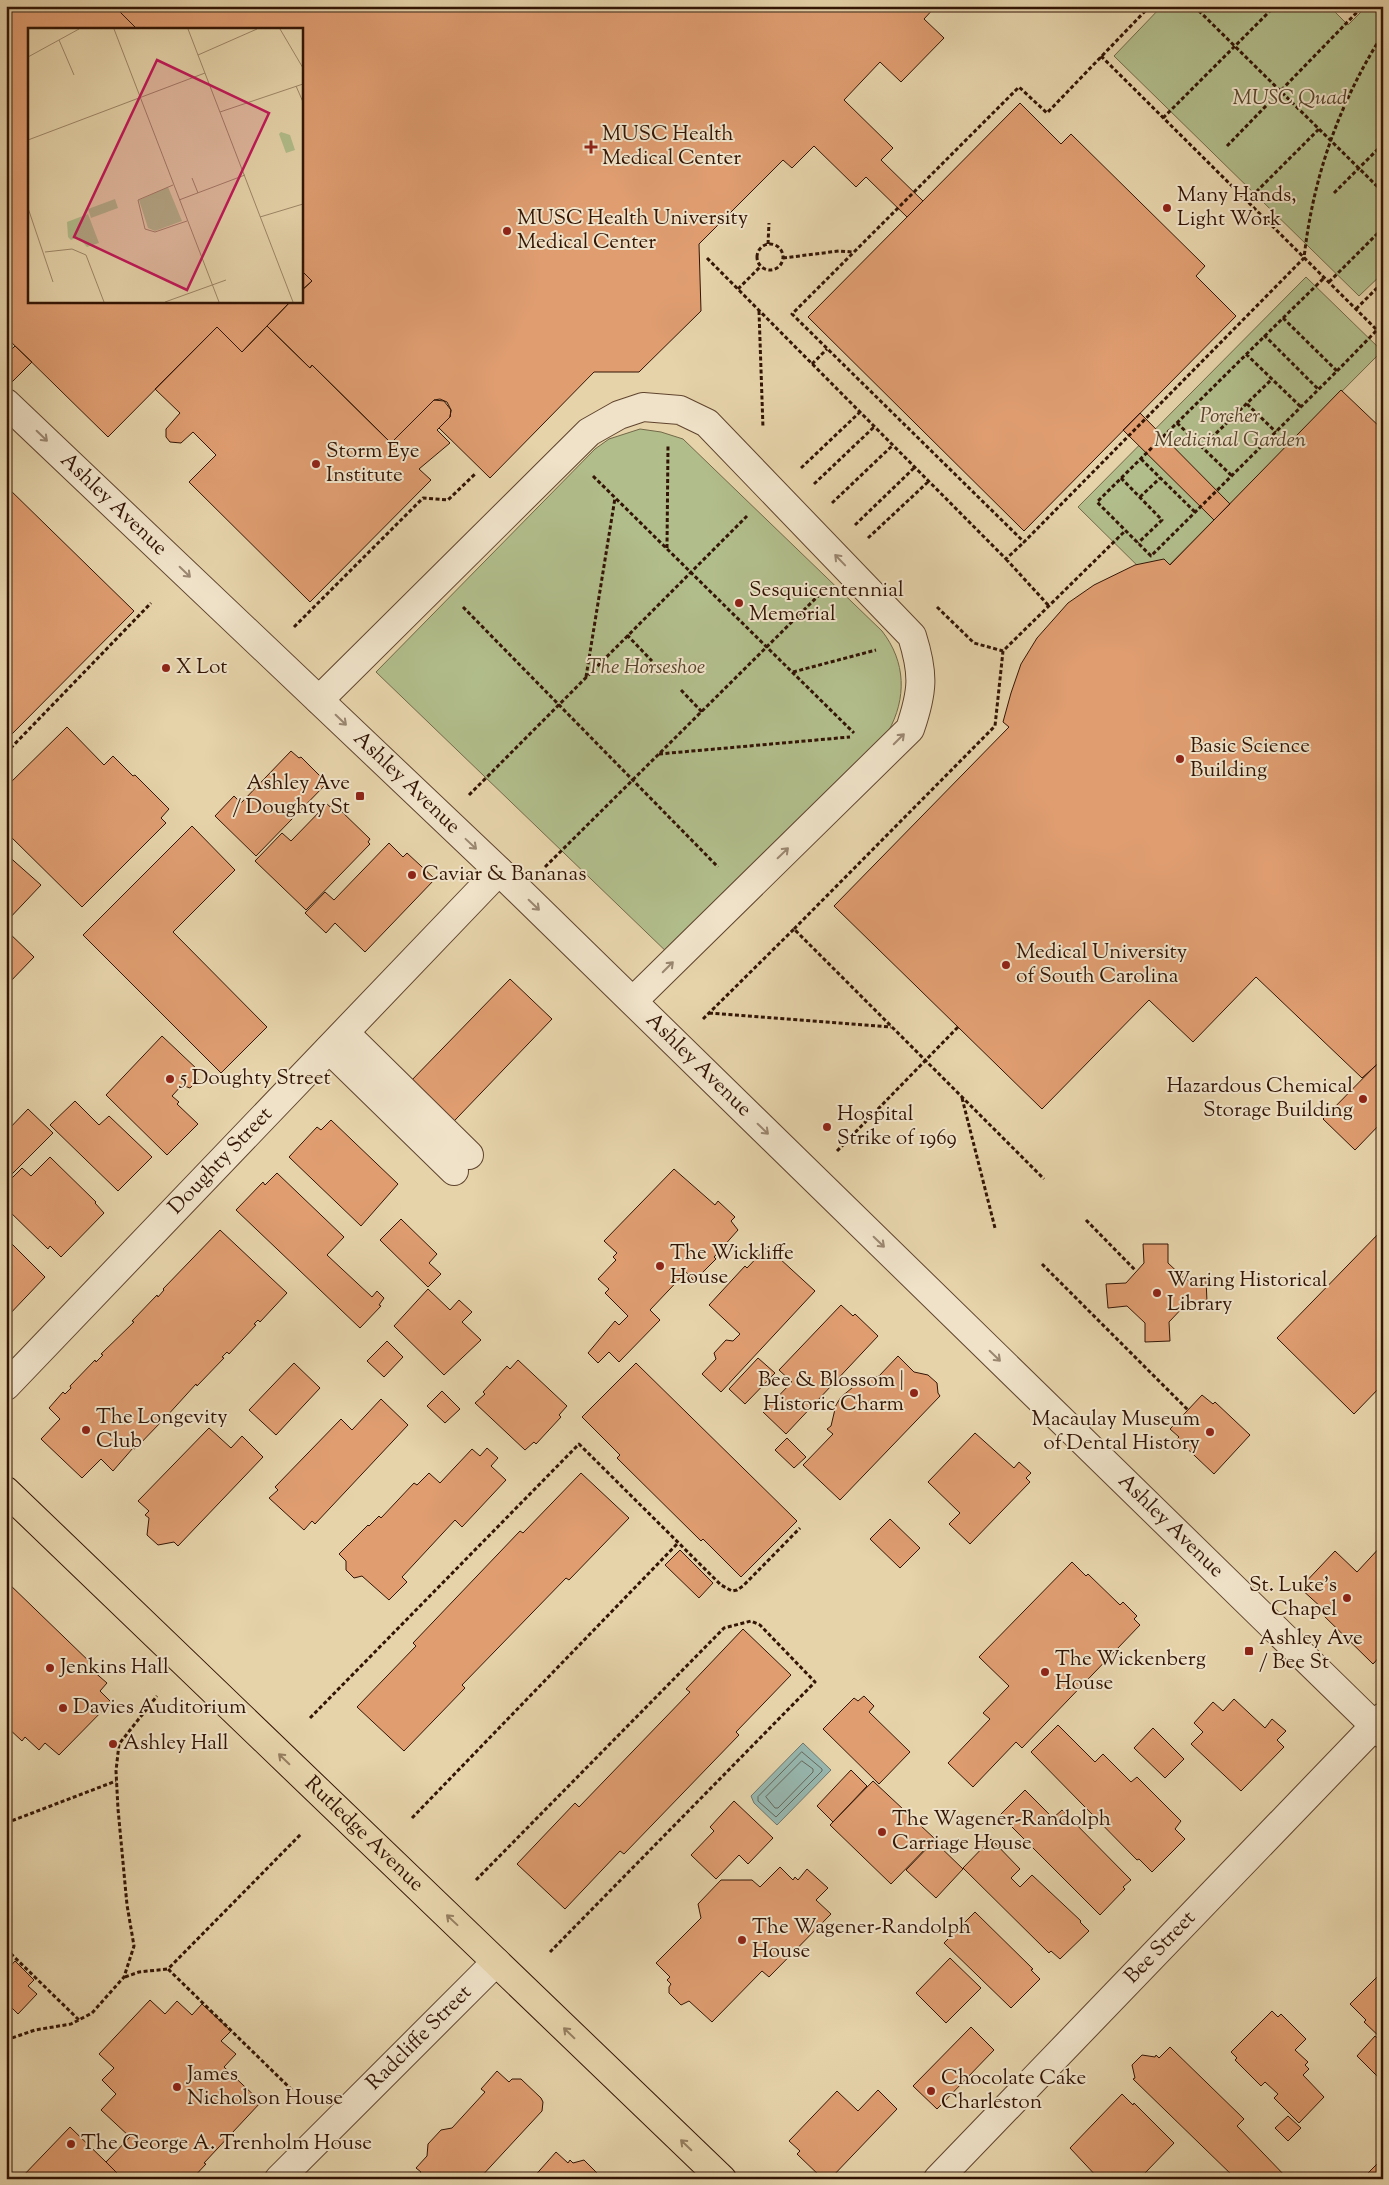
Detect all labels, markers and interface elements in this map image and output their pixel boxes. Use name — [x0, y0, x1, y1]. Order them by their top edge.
inset map — [28, 28, 302, 302]
park label: MUSC Quad — [1233, 84, 1348, 114]
place label: MUSC Health Medical Center — [602, 120, 741, 174]
marker: MUSC Health Medical Center — [584, 140, 598, 154]
place label: Many Hands, Light Work — [1177, 181, 1297, 235]
marker: Many Hands, Light Work — [1161, 202, 1173, 214]
place label: MUSC Health University Medical Center — [517, 204, 749, 258]
marker: MUSC Health University Medical Center — [501, 225, 513, 237]
park label: Porcher Medicinal Garden — [1154, 402, 1306, 456]
one-way arrow — [35, 430, 48, 442]
place label: Storm Eye Institute — [326, 437, 419, 491]
street label: Ashley Avenue — [53, 447, 174, 563]
marker: Storm Eye Institute — [310, 458, 322, 470]
one-way arrow — [834, 554, 846, 566]
one-way arrow — [178, 566, 191, 578]
place label: Sesquicentennial Memorial — [749, 576, 904, 630]
marker: Sesquicentennial Memorial — [733, 597, 745, 609]
place label: X Lot — [176, 653, 227, 683]
park label: The Horseshoe — [587, 653, 705, 683]
marker: X Lot — [160, 662, 172, 674]
one-way arrow — [334, 714, 347, 726]
street label: Ashley Avenue — [346, 725, 467, 841]
place label: Basic Science Building — [1190, 732, 1310, 786]
one-way arrow — [893, 733, 905, 745]
marker: Basic Science Building — [1174, 753, 1186, 765]
place label: Ashley Ave / Doughty St — [232, 769, 350, 823]
marker: Ashley Ave / Doughty St — [354, 790, 366, 802]
one-way arrow — [465, 838, 477, 850]
one-way arrow — [777, 847, 790, 859]
place label: Caviar & Bananas — [422, 860, 586, 890]
marker: Caviar & Bananas — [406, 869, 418, 881]
one-way arrow — [528, 899, 540, 911]
place label: Medical University of South Carolina — [1016, 938, 1188, 992]
marker: Medical University of South Carolina — [1000, 959, 1012, 971]
one-way arrow — [662, 961, 674, 973]
street label: Ashley Avenue — [638, 1006, 758, 1124]
place label: 5 Doughty Street — [179, 1064, 331, 1094]
place label: Hazardous Chemical Storage Building — [1166, 1072, 1353, 1126]
marker: 5 Doughty Street — [164, 1073, 176, 1085]
marker: Hazardous Chemical Storage Building — [1357, 1093, 1369, 1105]
place label: Hospital Strike of 1969 — [837, 1100, 957, 1154]
street label: Doughty Street — [162, 1101, 280, 1222]
marker: Hospital Strike of 1969 — [821, 1121, 833, 1133]
one-way arrow — [757, 1123, 769, 1135]
one-way arrow — [873, 1236, 885, 1248]
place label: The Wickliffe House — [670, 1239, 794, 1293]
marker: The Wickliffe House — [654, 1260, 666, 1272]
place label: Waring Historical Library — [1167, 1266, 1328, 1320]
marker: Waring Historical Library — [1151, 1287, 1163, 1299]
one-way arrow — [989, 1350, 1002, 1362]
place label: Bee & Blossom | Historic Charm — [758, 1366, 904, 1420]
marker: Bee & Blossom | Historic Charm — [908, 1387, 920, 1399]
place label: The Longevity Club — [96, 1403, 228, 1457]
place label: Macaulay Museum of Dental History — [1032, 1405, 1201, 1459]
marker: The Longevity Club — [80, 1424, 92, 1436]
marker: Macaulay Museum of Dental History — [1204, 1426, 1216, 1438]
street label: Ashley Avenue — [1111, 1467, 1230, 1585]
place label: St. Luke's Chapel — [1249, 1571, 1337, 1625]
marker: St. Luke's Chapel — [1341, 1592, 1353, 1604]
place label: Ashley Ave / Bee St — [1259, 1624, 1363, 1678]
place label: The Wickenberg House — [1055, 1645, 1206, 1699]
marker: Ashley Ave / Bee St — [1243, 1645, 1255, 1657]
place label: Jenkins Hall — [59, 1653, 169, 1683]
marker: Jenkins Hall — [44, 1662, 56, 1674]
marker: The Wickenberg House — [1039, 1666, 1051, 1678]
place label: Davies Auditorium — [73, 1693, 246, 1723]
marker: Davies Auditorium — [57, 1702, 69, 1714]
place label: Ashley Hall — [123, 1729, 229, 1759]
marker: Ashley Hall — [107, 1738, 119, 1750]
one-way arrow — [278, 1753, 290, 1765]
street label: Rutledge Avenue — [297, 1770, 430, 1899]
place label: The Wagener-Randolph Carriage House — [892, 1805, 1111, 1859]
marker: The Wagener-Randolph Carriage House — [876, 1826, 888, 1838]
street label: Bee Street — [1118, 1904, 1203, 1991]
place label: The Wagener-Randolph House — [752, 1913, 971, 1967]
one-way arrow — [445, 1914, 458, 1926]
marker: The Wagener-Randolph House — [736, 1934, 748, 1946]
street label: Radcliffe Street — [360, 1979, 479, 2098]
one-way arrow — [563, 2026, 575, 2039]
place label: James Nicholson House — [186, 2060, 343, 2114]
place label: Chocolate Cake Charleston — [941, 2064, 1086, 2118]
marker: James Nicholson House — [171, 2081, 183, 2093]
marker: Chocolate Cake Charleston — [925, 2085, 937, 2097]
place label: The George A. Trenholm House — [81, 2129, 372, 2159]
marker: The George A. Trenholm House — [65, 2138, 77, 2150]
one-way arrow — [680, 2139, 693, 2151]

